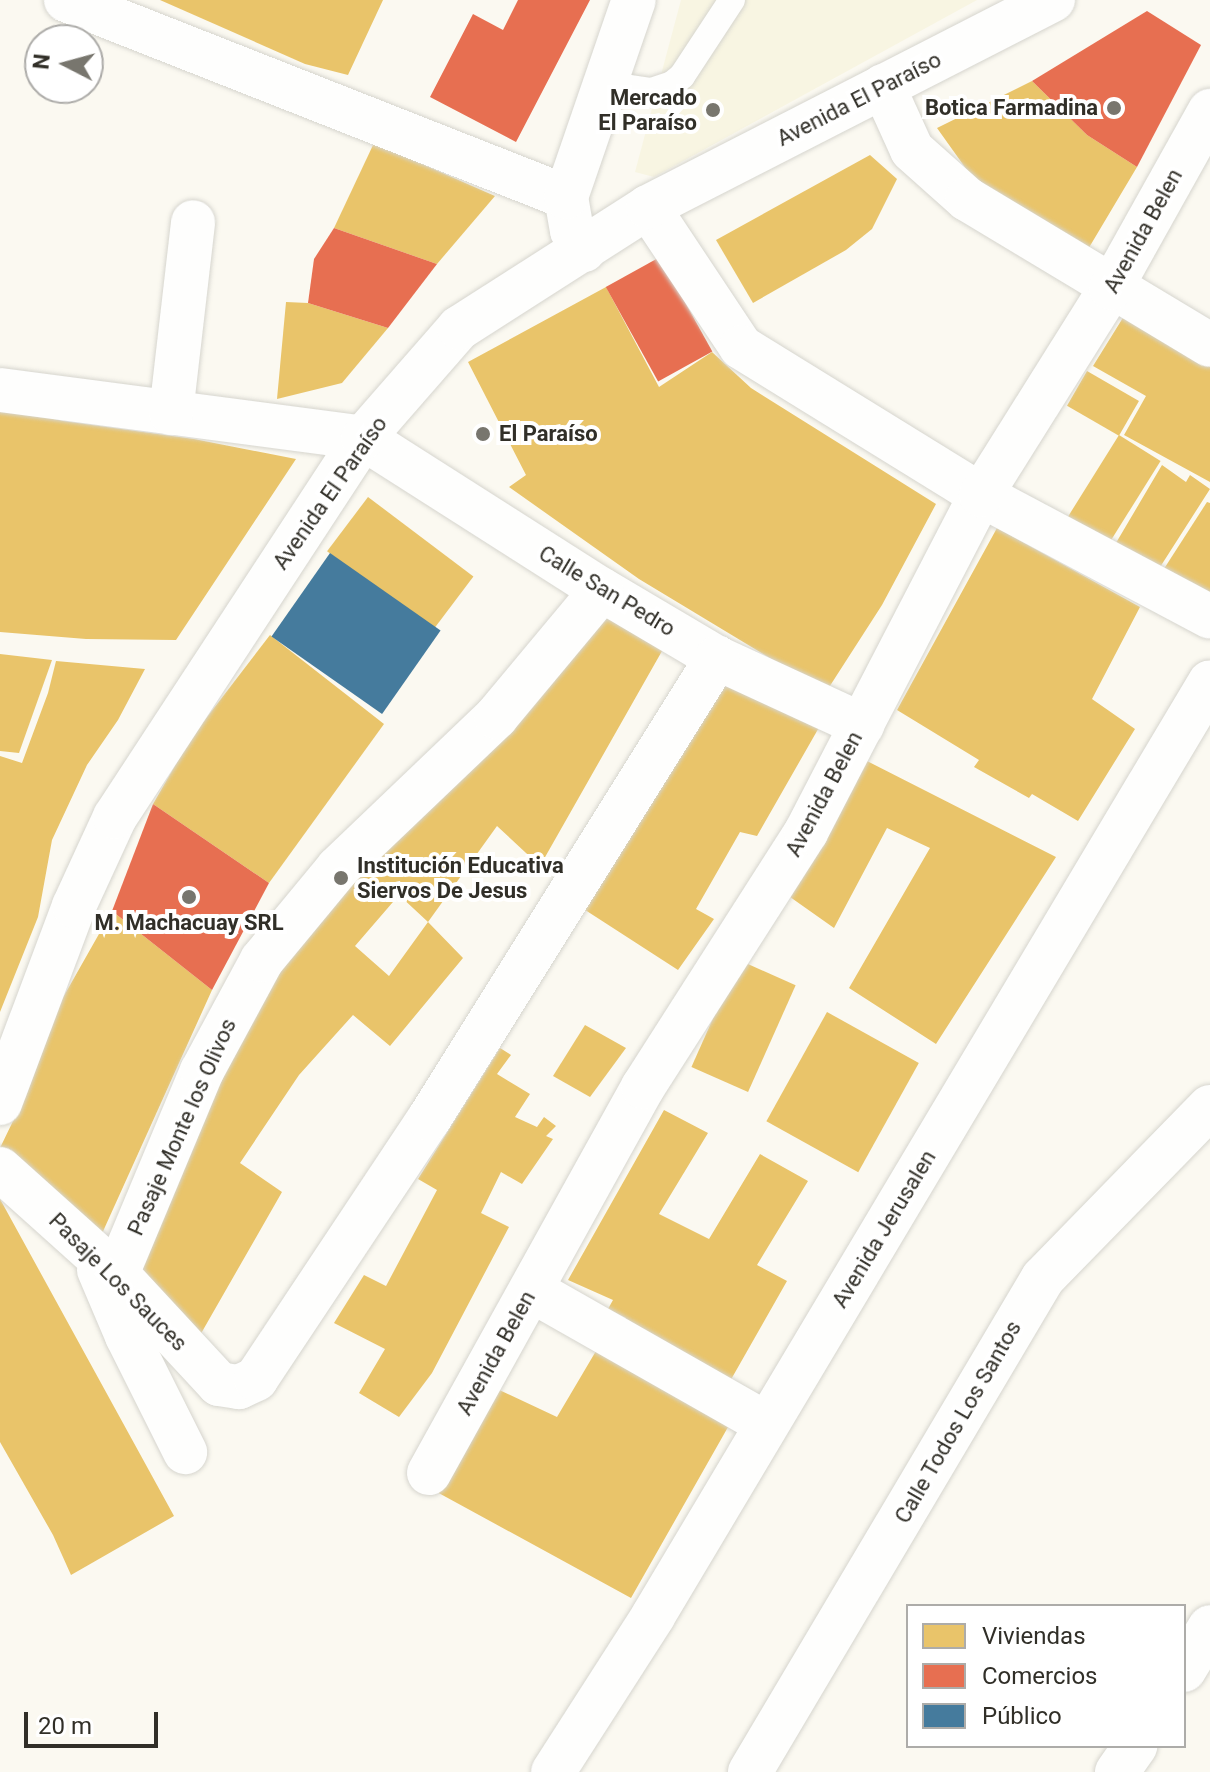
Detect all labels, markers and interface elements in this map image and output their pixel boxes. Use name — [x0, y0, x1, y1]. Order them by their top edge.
north arrow — [24, 24, 104, 104]
street label: Avenida El Paraíso — [773, 46, 945, 152]
text: N — [28, 53, 55, 71]
place label: Mercado El Paraíso — [598, 84, 697, 136]
place label: Botica Farmadina — [925, 95, 1098, 121]
marker: Botica Farmadina — [1105, 99, 1123, 117]
marker: Mercado El Paraíso — [704, 101, 722, 119]
street label: Avenida Belen — [1098, 164, 1188, 298]
street label: Avenida El Paraíso — [267, 411, 393, 575]
place label: El Paraíso — [499, 421, 598, 447]
marker: El Paraíso — [474, 425, 492, 443]
street label: Calle San Pedro — [534, 540, 680, 642]
street label: Avenida Belen — [780, 727, 868, 861]
place label: Institución Educativa Siervos De Jesus — [357, 852, 564, 904]
marker: Institución Educativa Siervos De Jesus — [332, 869, 350, 887]
marker: M. Machacuay SRL — [180, 888, 198, 906]
place label: M. Machacuay SRL — [94, 910, 284, 936]
street label: Pasaje Monte los Olivos — [122, 1014, 242, 1240]
street label: Avenida Jerusalen — [827, 1145, 941, 1313]
street label: Pasaje Los Sauces — [43, 1207, 193, 1357]
street label: Avenida Belen — [451, 1286, 541, 1420]
street label: Calle Todos Los Santos — [889, 1316, 1027, 1528]
legend — [906, 1604, 1186, 1748]
text: Viviendas — [982, 1622, 1086, 1650]
text: Comercios — [982, 1662, 1097, 1690]
scale bar — [28, 1696, 162, 1746]
text: Público — [982, 1702, 1062, 1730]
text: 20 m — [38, 1712, 92, 1740]

